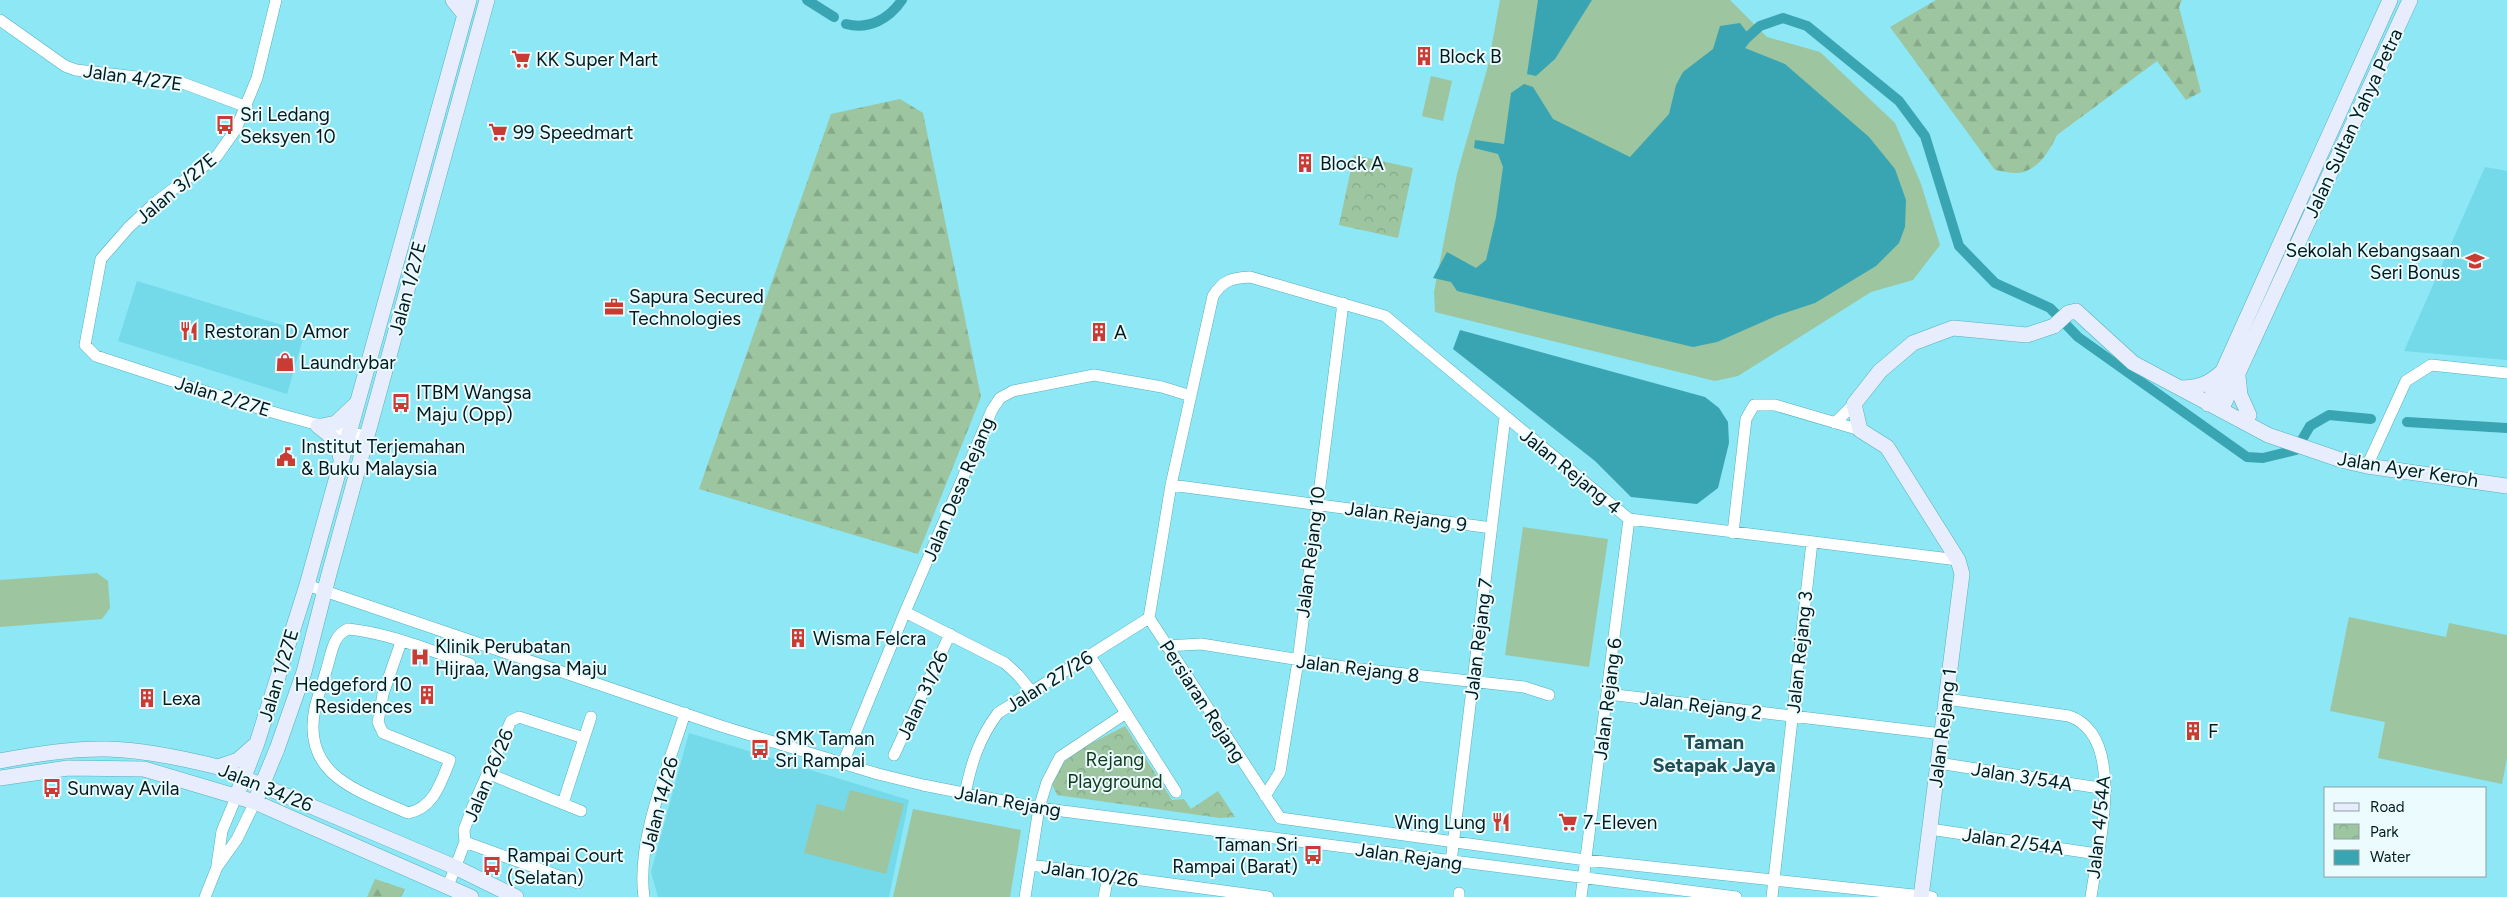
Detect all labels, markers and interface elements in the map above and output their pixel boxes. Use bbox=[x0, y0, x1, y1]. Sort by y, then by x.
street label: Jalan Sultan Yahya Petra bbox=[2299, 25, 2407, 222]
building icon: Block B bbox=[1413, 45, 1435, 67]
place label: Block B bbox=[1439, 45, 1502, 68]
supermarket icon: KK Super Mart bbox=[510, 48, 532, 70]
place label: KK Super Mart bbox=[536, 48, 658, 71]
street label: Jalan 4/27E bbox=[82, 59, 184, 96]
place label: Sri Ledang Seksyen 10 bbox=[240, 103, 336, 148]
bus stop icon: Sri Ledang Seksyen 10 bbox=[214, 114, 236, 136]
supermarket icon: 99 Speedmart bbox=[487, 121, 509, 143]
place label: 99 Speedmart bbox=[513, 121, 633, 144]
street label: Jalan 3/27E bbox=[131, 148, 221, 229]
building icon: Block A bbox=[1294, 152, 1316, 174]
place label: Block A bbox=[1320, 152, 1384, 175]
street label: Jalan 1/27E bbox=[384, 239, 431, 337]
place label: Sekolah Kebangsaan Seri Bonus bbox=[2286, 239, 2460, 284]
school or university icon: Sekolah Kebangsaan Seri Bonus bbox=[2464, 250, 2486, 272]
place label: Sapura Secured Technologies bbox=[629, 285, 764, 330]
office icon: Sapura Secured Technologies bbox=[603, 296, 625, 318]
restaurant icon: Restoran D Amor bbox=[178, 320, 200, 342]
place label: Restoran D Amor bbox=[204, 320, 350, 343]
building icon: A bbox=[1088, 321, 1110, 343]
place label: A bbox=[1114, 321, 1127, 344]
shop icon: Laundrybar bbox=[274, 351, 296, 373]
place label: Laundrybar bbox=[300, 351, 396, 374]
street label: Jalan 2/27E bbox=[172, 371, 273, 422]
place label: ITBM Wangsa Maju (Opp) bbox=[416, 381, 531, 426]
bus stop icon: ITBM Wangsa Maju (Opp) bbox=[390, 392, 412, 414]
street label: Jalan Desa Rejang bbox=[918, 414, 999, 565]
street label: Jalan Rejang 4 bbox=[1515, 423, 1626, 519]
place label: Institut Terjemahan & Buku Malaysia bbox=[301, 435, 465, 480]
public building icon: Institut Terjemahan & Buku Malaysia bbox=[275, 446, 297, 468]
street label: Jalan Ayer Keroh bbox=[2336, 447, 2480, 492]
street label: Jalan Rejang 10 bbox=[1291, 485, 1330, 619]
street label: Jalan Rejang 9 bbox=[1343, 497, 1468, 536]
street label: Jalan Rejang 7 bbox=[1460, 577, 1497, 701]
street label: Jalan Rejang 3 bbox=[1782, 590, 1817, 714]
street label: Jalan 1/27E bbox=[253, 626, 304, 724]
building icon: Wisma Felcra bbox=[787, 627, 809, 649]
place label: Wisma Felcra bbox=[813, 627, 926, 650]
place label: Klinik Perubatan Hijraa, Wangsa Maju bbox=[435, 635, 607, 680]
street label: Persiaran Rejang bbox=[1155, 636, 1251, 767]
street label: Jalan Rejang 6 bbox=[1589, 636, 1626, 761]
hospital icon: Klinik Perubatan Hijraa, Wangsa Maju bbox=[409, 646, 431, 668]
street label: Jalan 27/26 bbox=[1002, 646, 1097, 717]
street label: Jalan 31/26 bbox=[892, 647, 953, 743]
street label: Jalan Rejang 8 bbox=[1295, 650, 1421, 687]
street label: Jalan Rejang 1 bbox=[1924, 667, 1961, 789]
place label: Hedgeford 10 Residences bbox=[294, 673, 412, 718]
building icon: Hedgeford 10 Residences bbox=[416, 684, 438, 706]
building icon: Lexa bbox=[136, 687, 158, 709]
place label: Lexa bbox=[162, 687, 201, 710]
street label: Jalan Rejang 2 bbox=[1639, 687, 1763, 724]
building icon: F bbox=[2182, 720, 2204, 742]
place label: F bbox=[2208, 720, 2218, 743]
street label: Jalan 26/26 bbox=[459, 725, 518, 825]
place label: SMK Taman Sri Rampai bbox=[775, 727, 875, 772]
district label: Taman Setapak Jaya bbox=[1652, 730, 1776, 777]
bus stop icon: SMK Taman Sri Rampai bbox=[749, 738, 771, 760]
park label: Rejang Playground bbox=[1067, 748, 1163, 793]
street label: Jalan 14/26 bbox=[636, 754, 683, 854]
street label: Jalan 3/54A bbox=[1970, 757, 2074, 796]
street label: Jalan 34/26 bbox=[215, 758, 316, 817]
street label: Jalan 4/54A bbox=[2082, 774, 2115, 880]
bus stop icon: Sunway Avila bbox=[41, 777, 63, 799]
place label: Sunway Avila bbox=[67, 777, 179, 800]
street label: Jalan Rejang bbox=[953, 781, 1063, 822]
legend bbox=[2324, 787, 2487, 877]
text: Road bbox=[2370, 798, 2405, 816]
place label: Wing Lung bbox=[1395, 811, 1486, 834]
restaurant icon: Wing Lung bbox=[1490, 811, 1512, 833]
supermarket icon: 7-Eleven bbox=[1557, 811, 1579, 833]
place label: 7-Eleven bbox=[1583, 811, 1657, 834]
street label: Jalan 2/54A bbox=[1961, 823, 2065, 860]
text: Park bbox=[2370, 823, 2399, 841]
place label: Taman Sri Rampai (Barat) bbox=[1172, 833, 1298, 878]
street label: Jalan Rejang bbox=[1354, 838, 1464, 875]
place label: Rampai Court (Selatan) bbox=[507, 844, 624, 889]
bus stop icon: Taman Sri Rampai (Barat) bbox=[1302, 844, 1324, 866]
text: Water bbox=[2370, 848, 2410, 866]
bus stop icon: Rampai Court (Selatan) bbox=[481, 855, 503, 877]
street label: Jalan 10/26 bbox=[1040, 855, 1140, 892]

